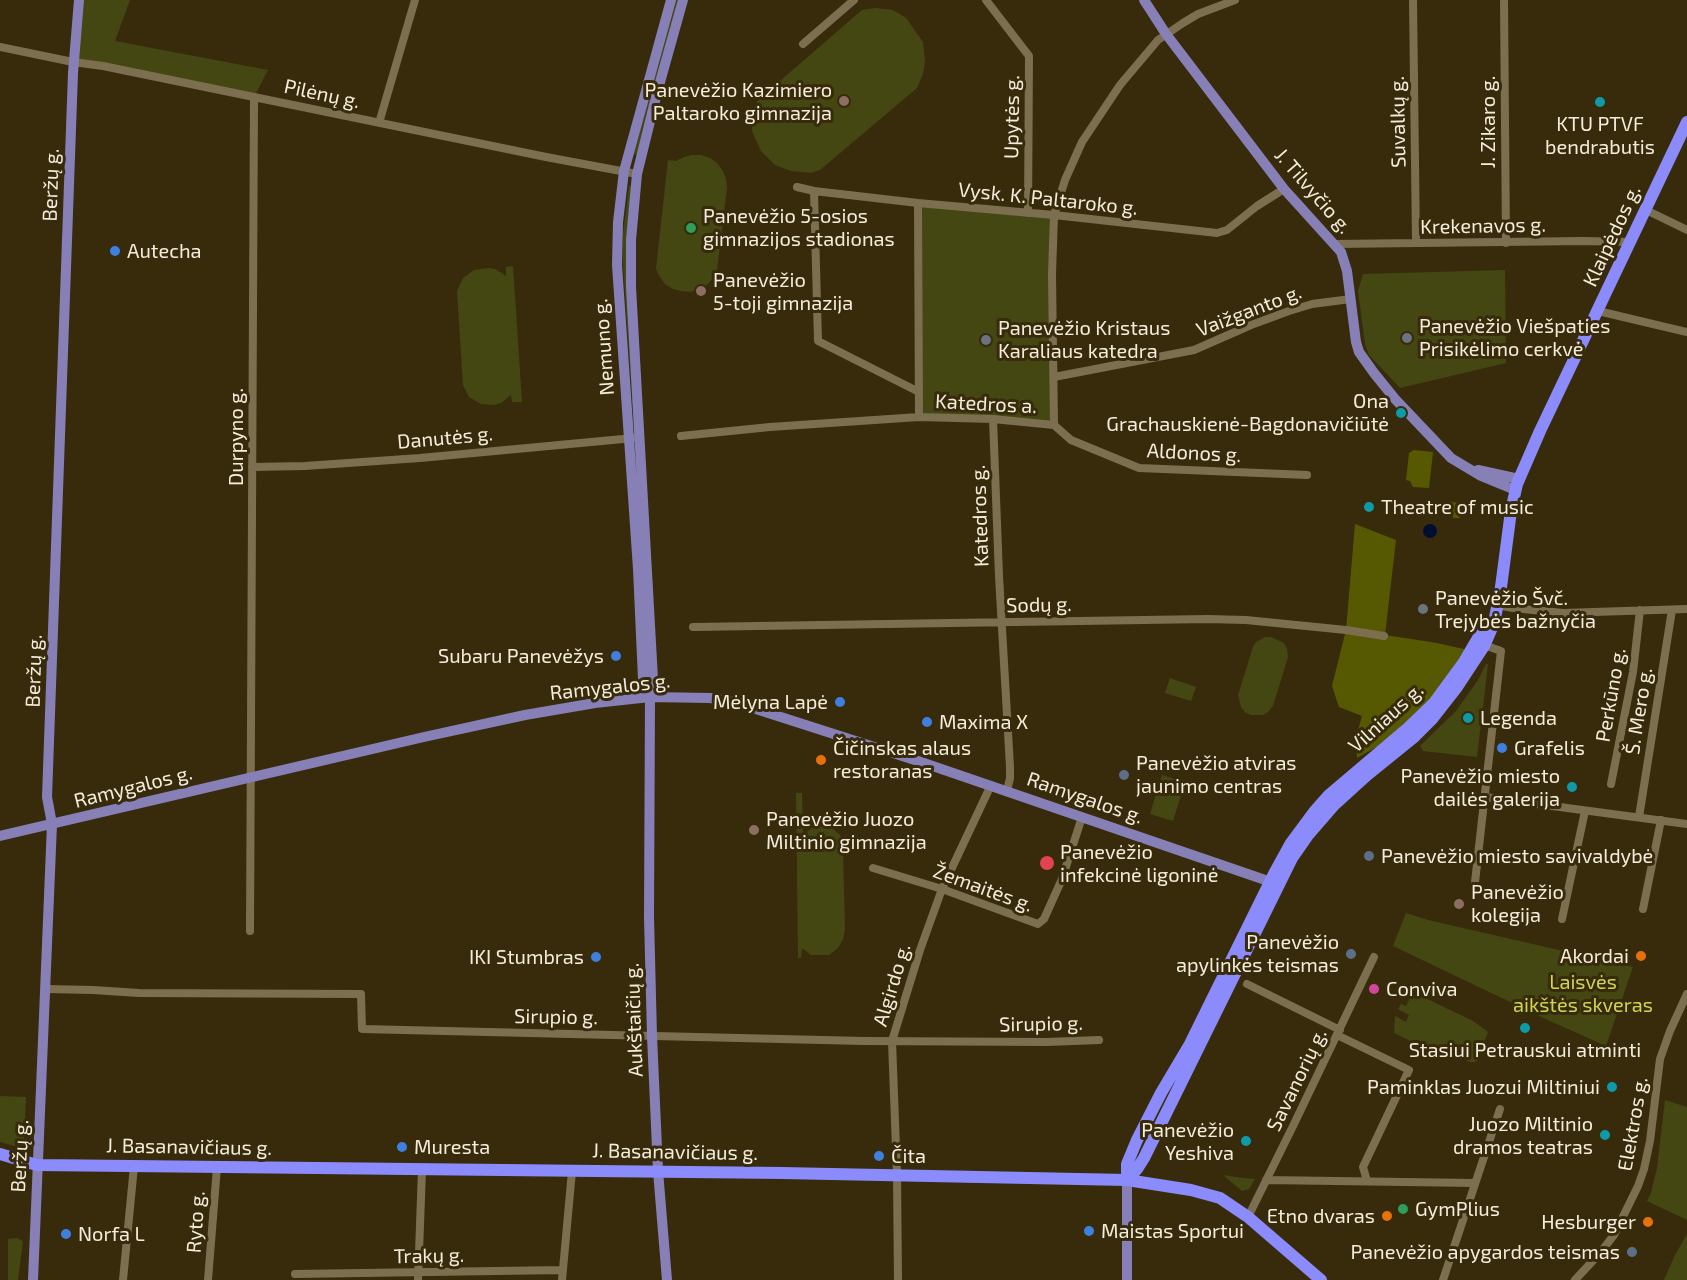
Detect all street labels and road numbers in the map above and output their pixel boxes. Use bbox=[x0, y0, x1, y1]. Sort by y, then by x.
street label: Pilėnų g. bbox=[282, 74, 362, 114]
street label: Upytės g. bbox=[999, 75, 1025, 159]
street label: Suvalkų g. bbox=[1385, 76, 1411, 168]
street label: J. Zikaro g. bbox=[1476, 76, 1500, 168]
street label: J. Tilvyčio g. bbox=[1269, 143, 1357, 239]
street label: Beržų g. bbox=[38, 148, 64, 222]
street label: Vysk. K. Paltaroko g. bbox=[957, 178, 1139, 220]
street label: Klaipėdos g. bbox=[1578, 181, 1646, 291]
street label: Krekenavos g. bbox=[1420, 213, 1546, 239]
street label: Vaižganto g. bbox=[1193, 280, 1305, 342]
street label: Nemuno g. bbox=[589, 298, 619, 396]
street label: Durpyno g. bbox=[224, 388, 248, 486]
street label: Katedros a. bbox=[934, 389, 1038, 419]
street label: Danutės g. bbox=[396, 422, 494, 454]
street label: Aldonos g. bbox=[1146, 439, 1242, 467]
street label: Katedros g. bbox=[966, 465, 994, 567]
street label: Sodų g. bbox=[1006, 592, 1072, 618]
street label: Beržų g. bbox=[21, 634, 47, 708]
street label: Perkūno g. bbox=[1591, 646, 1631, 744]
street label: Š. Mero g. bbox=[1620, 666, 1658, 756]
street label: Ramygalos g. bbox=[549, 669, 671, 705]
street label: Vilniaus g. bbox=[1344, 678, 1428, 758]
street label: Ramygalos g. bbox=[71, 761, 195, 813]
street label: Ramygalos g. bbox=[1024, 767, 1146, 829]
street label: Žemaitės g. bbox=[930, 859, 1036, 917]
street label: Algirdo g. bbox=[868, 941, 916, 1029]
street label: Aukštaičių g. bbox=[620, 963, 648, 1077]
street label: Sirupio g. bbox=[514, 1004, 598, 1030]
street label: Sirupio g. bbox=[999, 1011, 1083, 1037]
street label: Savanorių g. bbox=[1262, 1025, 1332, 1135]
street label: Elektros g. bbox=[1613, 1075, 1653, 1173]
street label: Beržų g. bbox=[6, 1119, 34, 1193]
street label: J. Basanavičiaus g. bbox=[106, 1134, 272, 1160]
street label: J. Basanavičiaus g. bbox=[592, 1139, 758, 1165]
street label: Ryto g. bbox=[182, 1190, 210, 1254]
street label: Trakų g. bbox=[394, 1243, 464, 1269]

